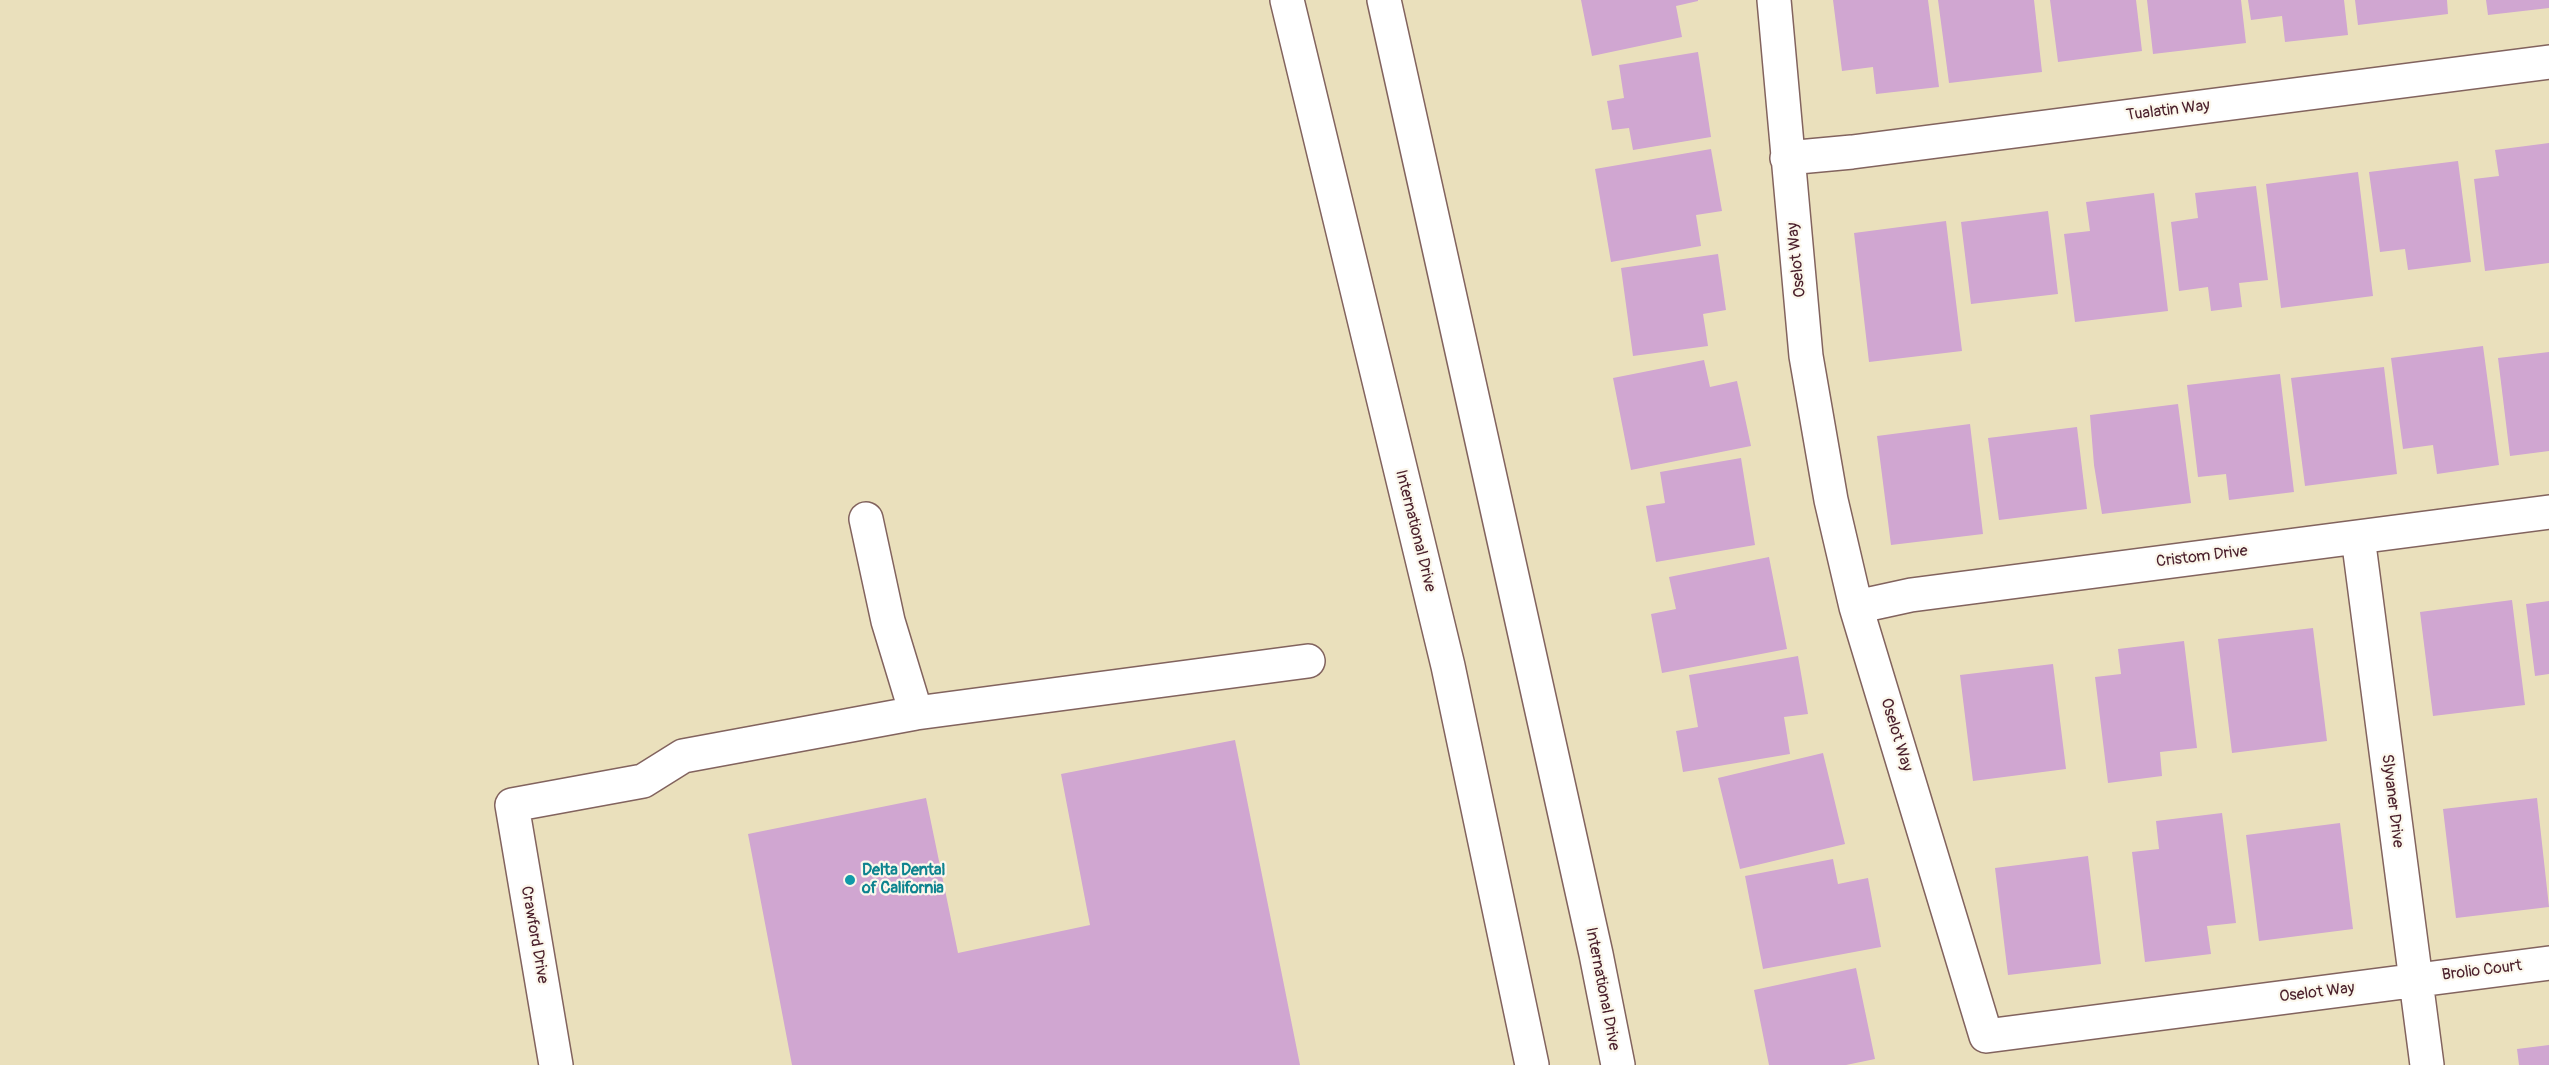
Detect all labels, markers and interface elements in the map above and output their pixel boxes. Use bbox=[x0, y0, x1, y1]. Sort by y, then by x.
street label: Tualatin Way bbox=[2125, 96, 2211, 126]
street label: Oselot Way bbox=[1784, 221, 1810, 299]
street label: International Drive bbox=[1391, 468, 1439, 594]
street label: Cristom Drive bbox=[2155, 542, 2249, 572]
street label: Oselot Way bbox=[1876, 696, 1916, 774]
street label: Slyvaner Drive bbox=[2377, 753, 2407, 849]
place label: Delta Dental of California bbox=[862, 861, 945, 899]
marker: Delta Dental of California bbox=[843, 873, 857, 887]
street label: Crawford Drive bbox=[516, 885, 552, 985]
street label: International Drive bbox=[1581, 926, 1623, 1052]
street label: Brolio Court bbox=[2441, 957, 2523, 985]
street label: Oselot Way bbox=[2278, 979, 2356, 1007]

